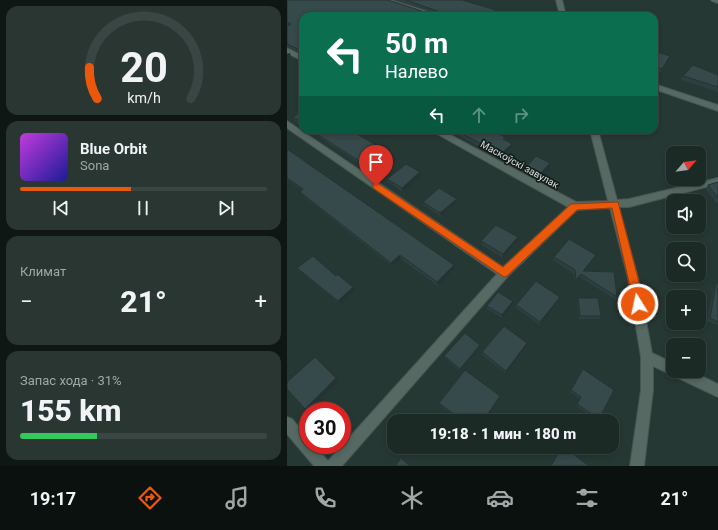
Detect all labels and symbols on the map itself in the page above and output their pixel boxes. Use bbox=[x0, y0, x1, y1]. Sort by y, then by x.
street label: Маскоўскі завулак bbox=[479, 138, 561, 191]
pin bbox=[359, 145, 393, 186]
north arrow bbox=[666, 146, 706, 186]
position arrow bbox=[617, 283, 659, 325]
speed limit sign: 30 bbox=[299, 402, 351, 454]

